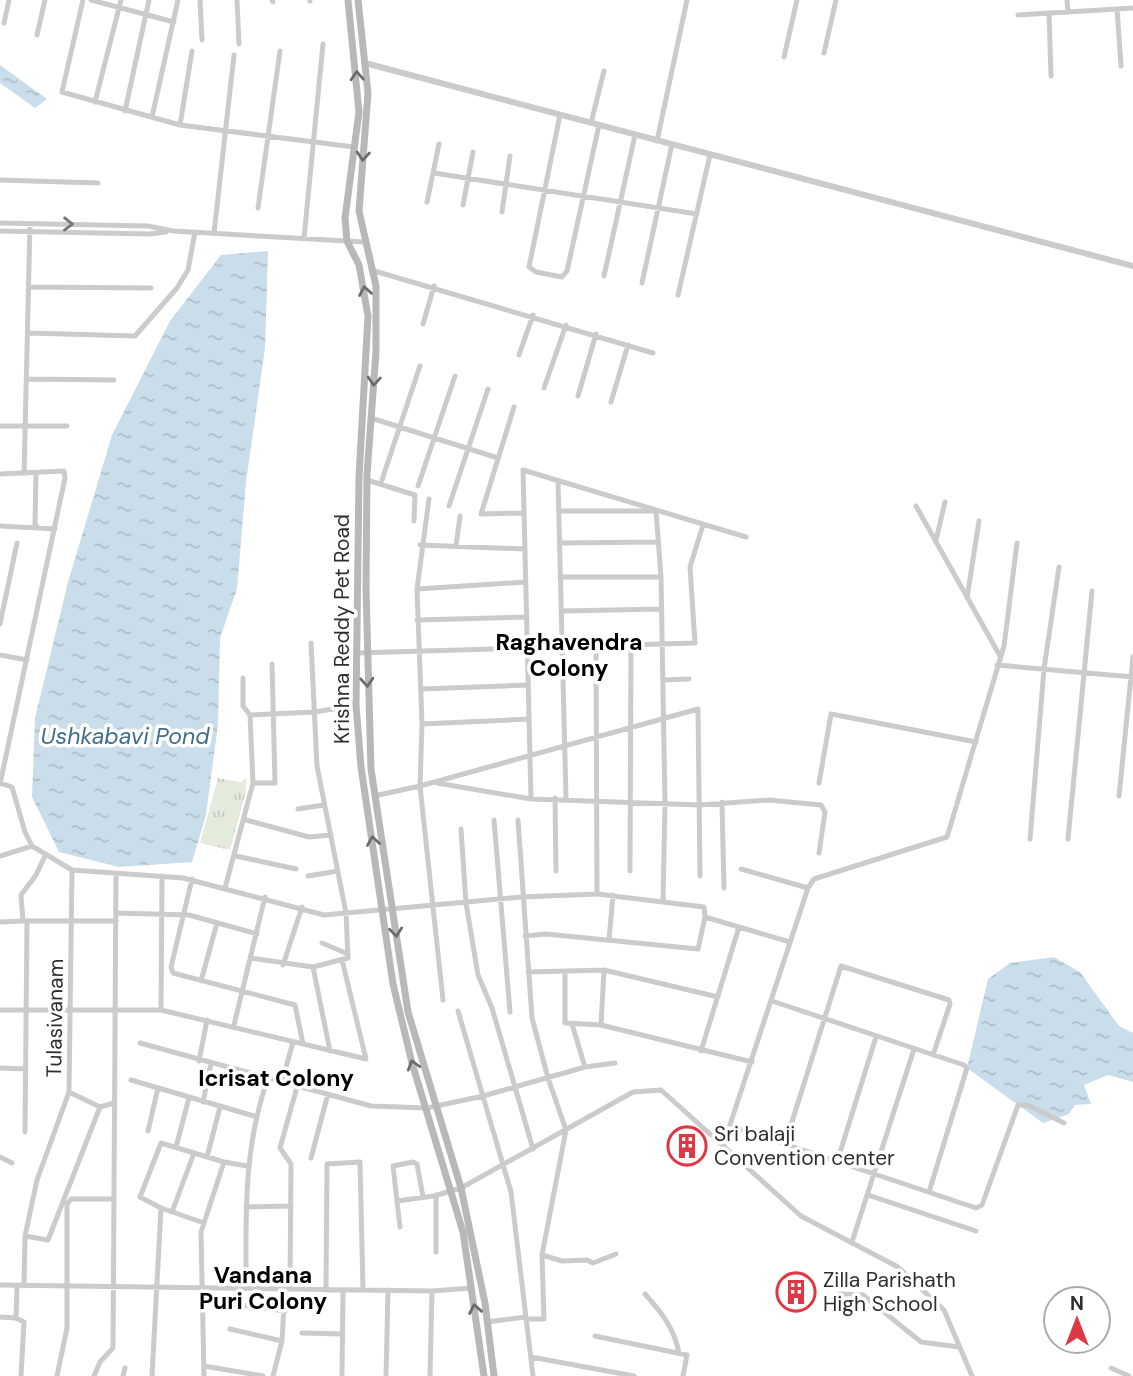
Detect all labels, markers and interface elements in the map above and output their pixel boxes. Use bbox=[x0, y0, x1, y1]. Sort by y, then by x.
one-way arrow bbox=[349, 70, 364, 81]
one-way arrow bbox=[356, 151, 371, 162]
one-way arrow bbox=[63, 217, 74, 232]
one-way arrow bbox=[358, 285, 373, 297]
one-way arrow bbox=[366, 376, 381, 387]
street label: Krishna Reddy Pet Road bbox=[328, 514, 356, 744]
district label: Raghavendra Colony bbox=[495, 627, 643, 683]
one-way arrow bbox=[359, 677, 374, 688]
water label: Ushkabavi Pond bbox=[41, 721, 210, 751]
one-way arrow bbox=[365, 835, 380, 847]
one-way arrow bbox=[389, 926, 404, 937]
street label: Tulasivanam bbox=[40, 958, 70, 1078]
one-way arrow bbox=[407, 1059, 422, 1071]
district label: Icrisat Colony bbox=[198, 1063, 354, 1093]
place label: Sri balaji Convention center bbox=[714, 1120, 895, 1172]
building icon: Sri balaji Convention center bbox=[666, 1125, 708, 1167]
district label: Vandana Puri Colony bbox=[199, 1260, 327, 1316]
place label: Zilla Parishath High School bbox=[823, 1266, 956, 1318]
building icon: Zilla Parishath High School bbox=[775, 1271, 817, 1313]
north arrow bbox=[1042, 1285, 1112, 1355]
text: N bbox=[1070, 1291, 1084, 1316]
one-way arrow bbox=[468, 1303, 483, 1314]

